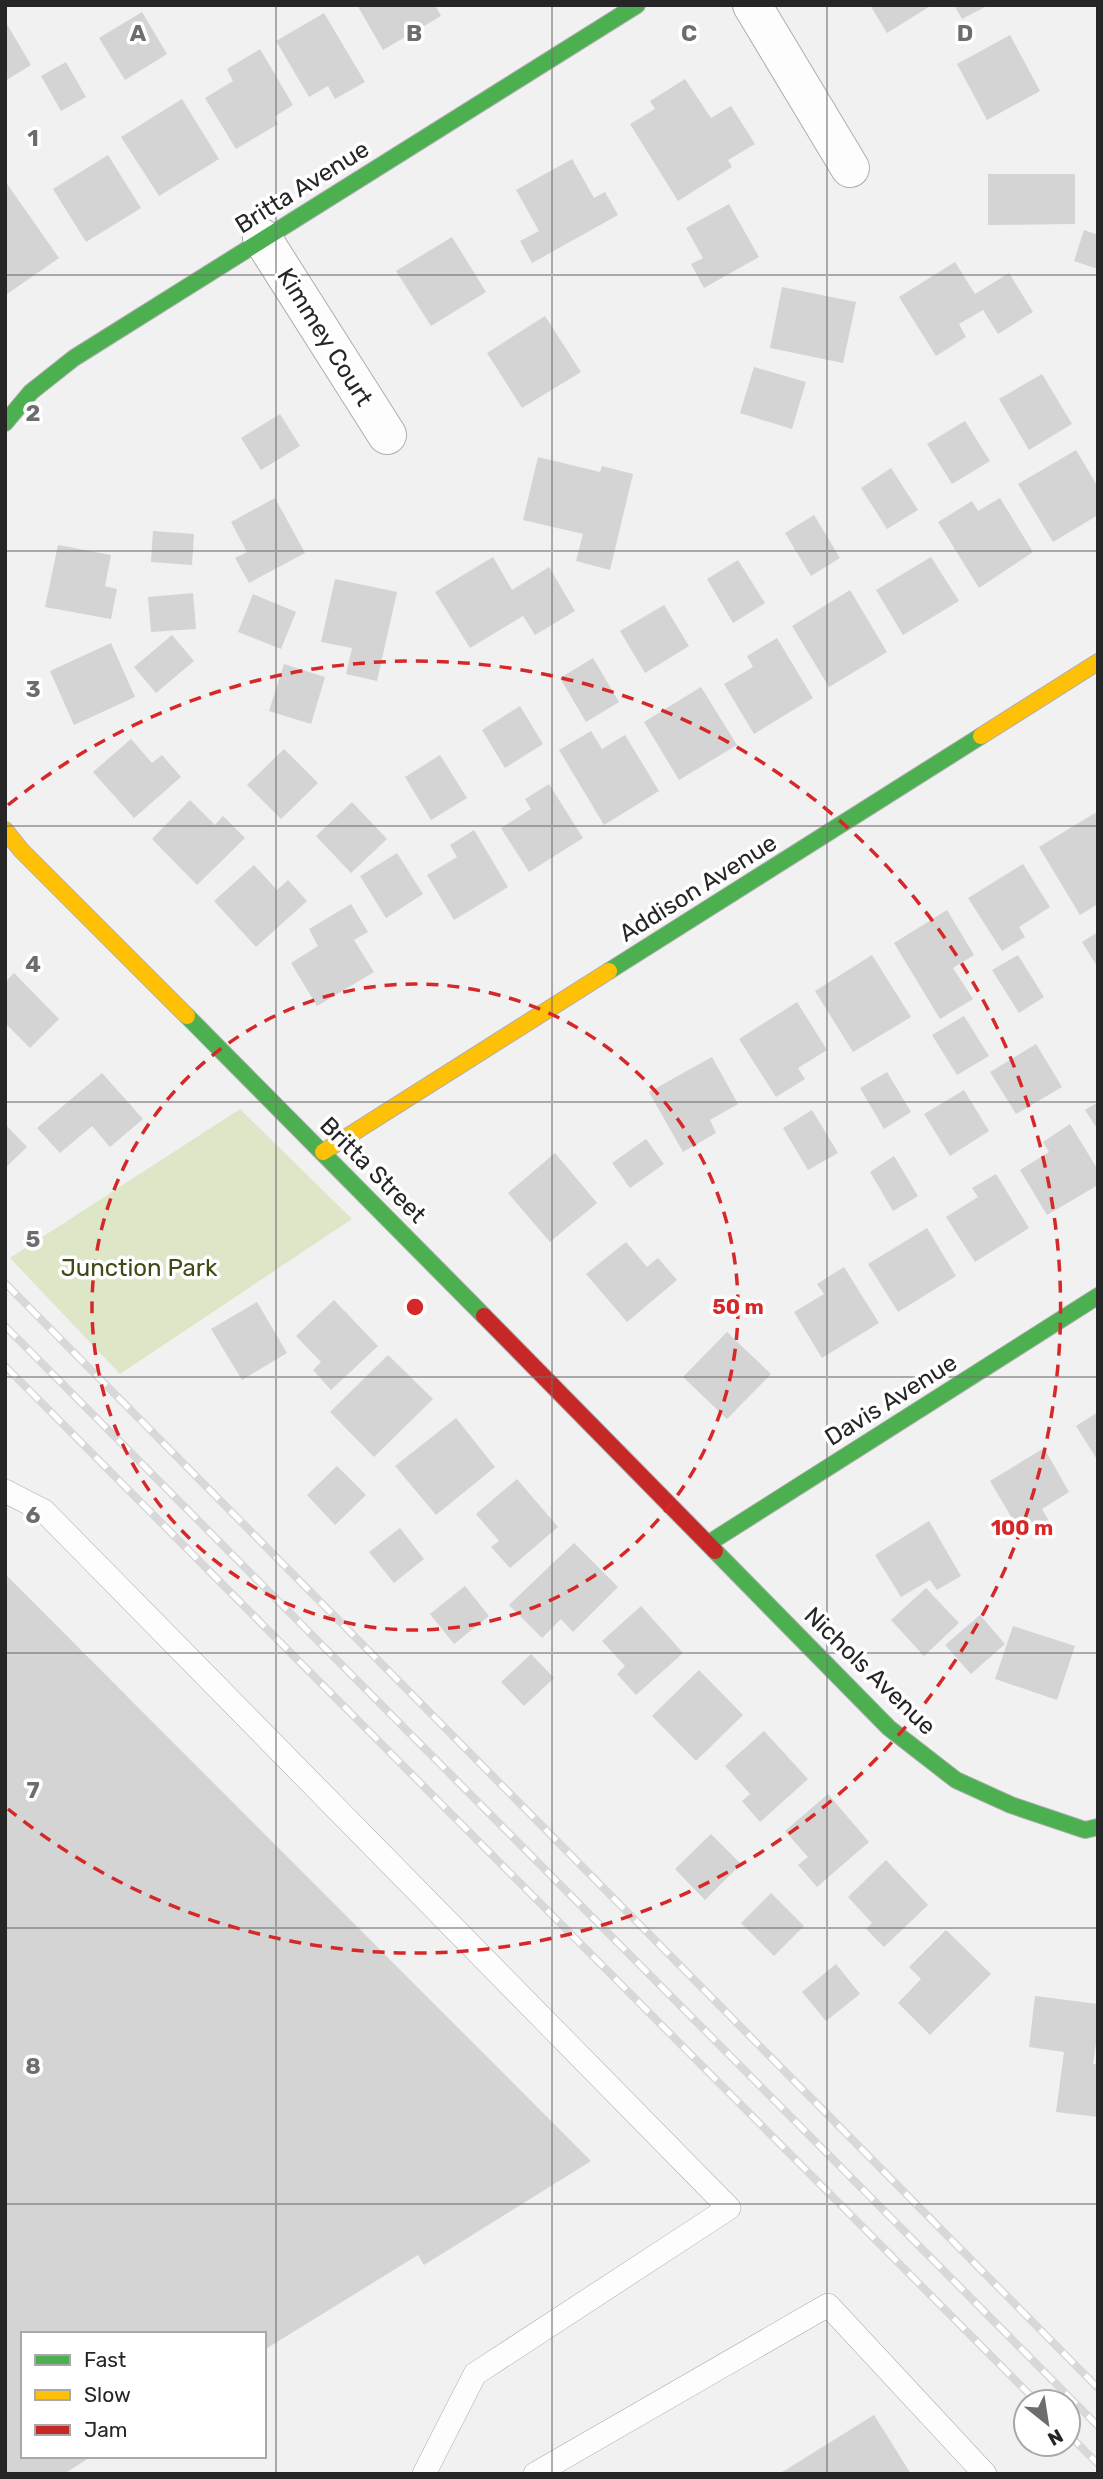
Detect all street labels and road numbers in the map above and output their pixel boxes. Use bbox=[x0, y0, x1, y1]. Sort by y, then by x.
street label: Britta Avenue bbox=[230, 135, 374, 239]
street label: Kimmey Court bbox=[272, 263, 378, 411]
street label: Addison Avenue bbox=[614, 828, 782, 948]
street label: Britta Street bbox=[314, 1111, 432, 1229]
street label: Davis Avenue bbox=[820, 1348, 962, 1452]
street label: Nichols Avenue bbox=[799, 1601, 941, 1741]

